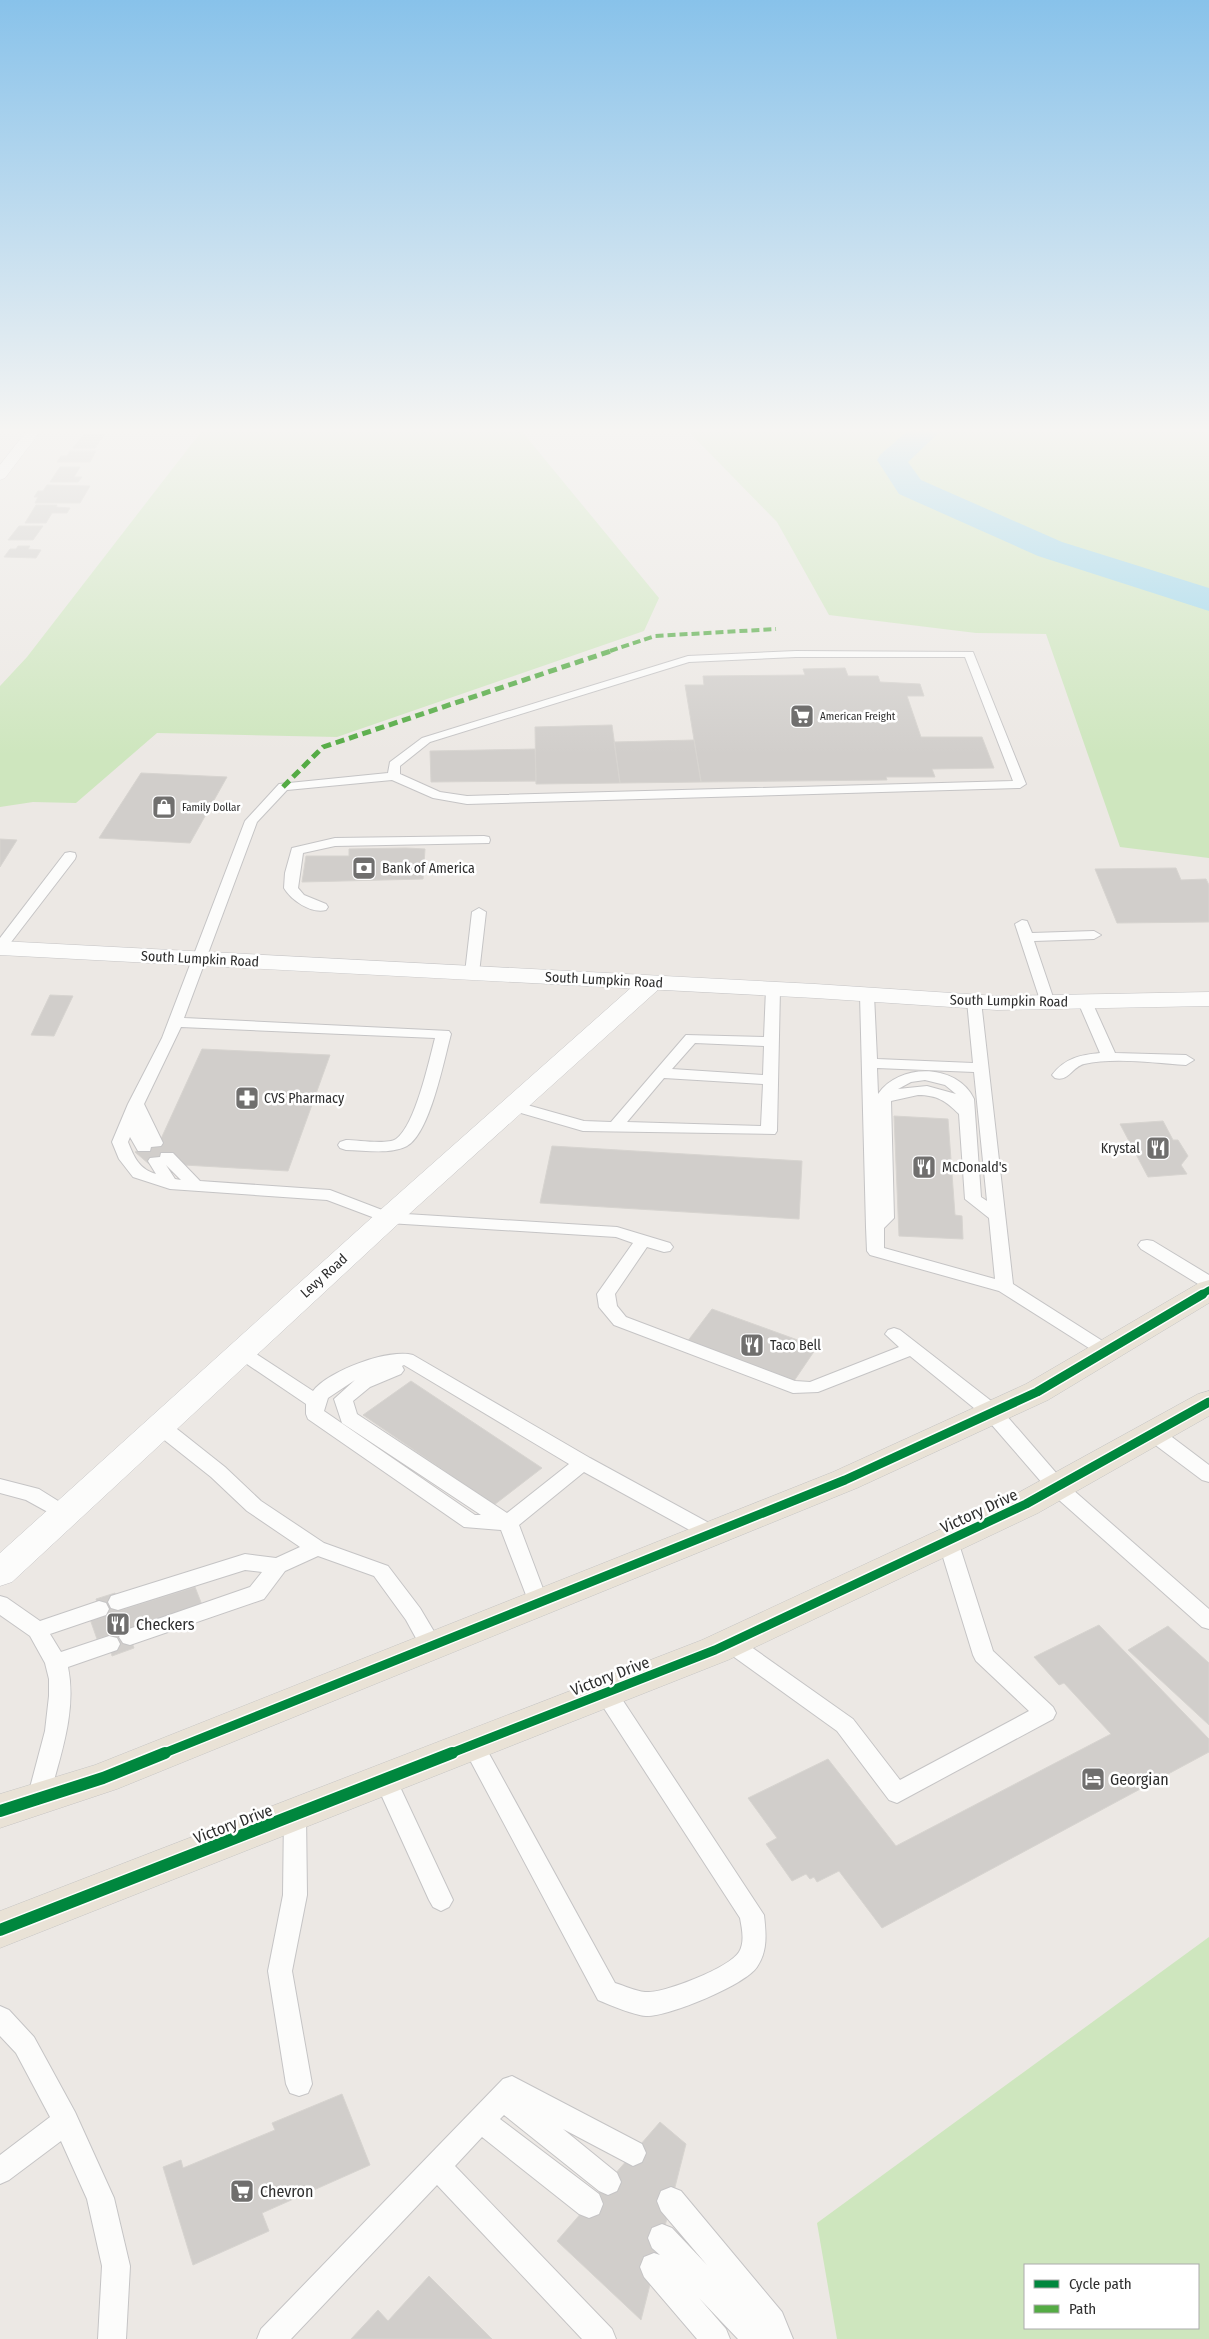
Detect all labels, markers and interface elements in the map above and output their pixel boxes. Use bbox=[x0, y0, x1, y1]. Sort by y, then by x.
supermarket icon: American Freight bbox=[789, 703, 815, 729]
place label: American Freight bbox=[820, 710, 896, 723]
shop icon: Family Dollar bbox=[151, 794, 177, 820]
place label: Family Dollar bbox=[182, 801, 240, 814]
bank icon: Bank of America bbox=[351, 855, 377, 881]
place label: Bank of America bbox=[382, 860, 475, 877]
street label: South Lumpkin Road bbox=[141, 947, 259, 971]
street label: South Lumpkin Road bbox=[545, 968, 663, 992]
street label: South Lumpkin Road bbox=[950, 991, 1068, 1011]
pharmacy icon: CVS Pharmacy bbox=[234, 1085, 260, 1111]
place label: CVS Pharmacy bbox=[264, 1090, 345, 1107]
restaurant icon: Krystal bbox=[1145, 1135, 1171, 1161]
place label: Krystal bbox=[1101, 1140, 1140, 1157]
restaurant icon: McDonald's bbox=[911, 1154, 937, 1180]
place label: McDonald's bbox=[942, 1159, 1007, 1176]
street label: Levy Road bbox=[297, 1250, 351, 1302]
restaurant icon: Taco Bell bbox=[739, 1332, 765, 1358]
place label: Taco Bell bbox=[770, 1337, 821, 1354]
street label: Victory Drive bbox=[937, 1485, 1021, 1537]
restaurant icon: Checkers bbox=[105, 1611, 131, 1637]
place label: Checkers bbox=[136, 1615, 195, 1634]
street label: Victory Drive bbox=[568, 1652, 652, 1700]
hotel icon: Georgian bbox=[1080, 1766, 1106, 1792]
place label: Georgian bbox=[1110, 1770, 1169, 1789]
street label: Victory Drive bbox=[191, 1800, 275, 1848]
supermarket icon: Chevron bbox=[229, 2178, 255, 2204]
place label: Chevron bbox=[260, 2182, 313, 2201]
legend bbox=[1024, 2264, 1199, 2329]
text: Cycle path bbox=[1069, 2275, 1132, 2293]
text: Path bbox=[1069, 2300, 1096, 2318]

